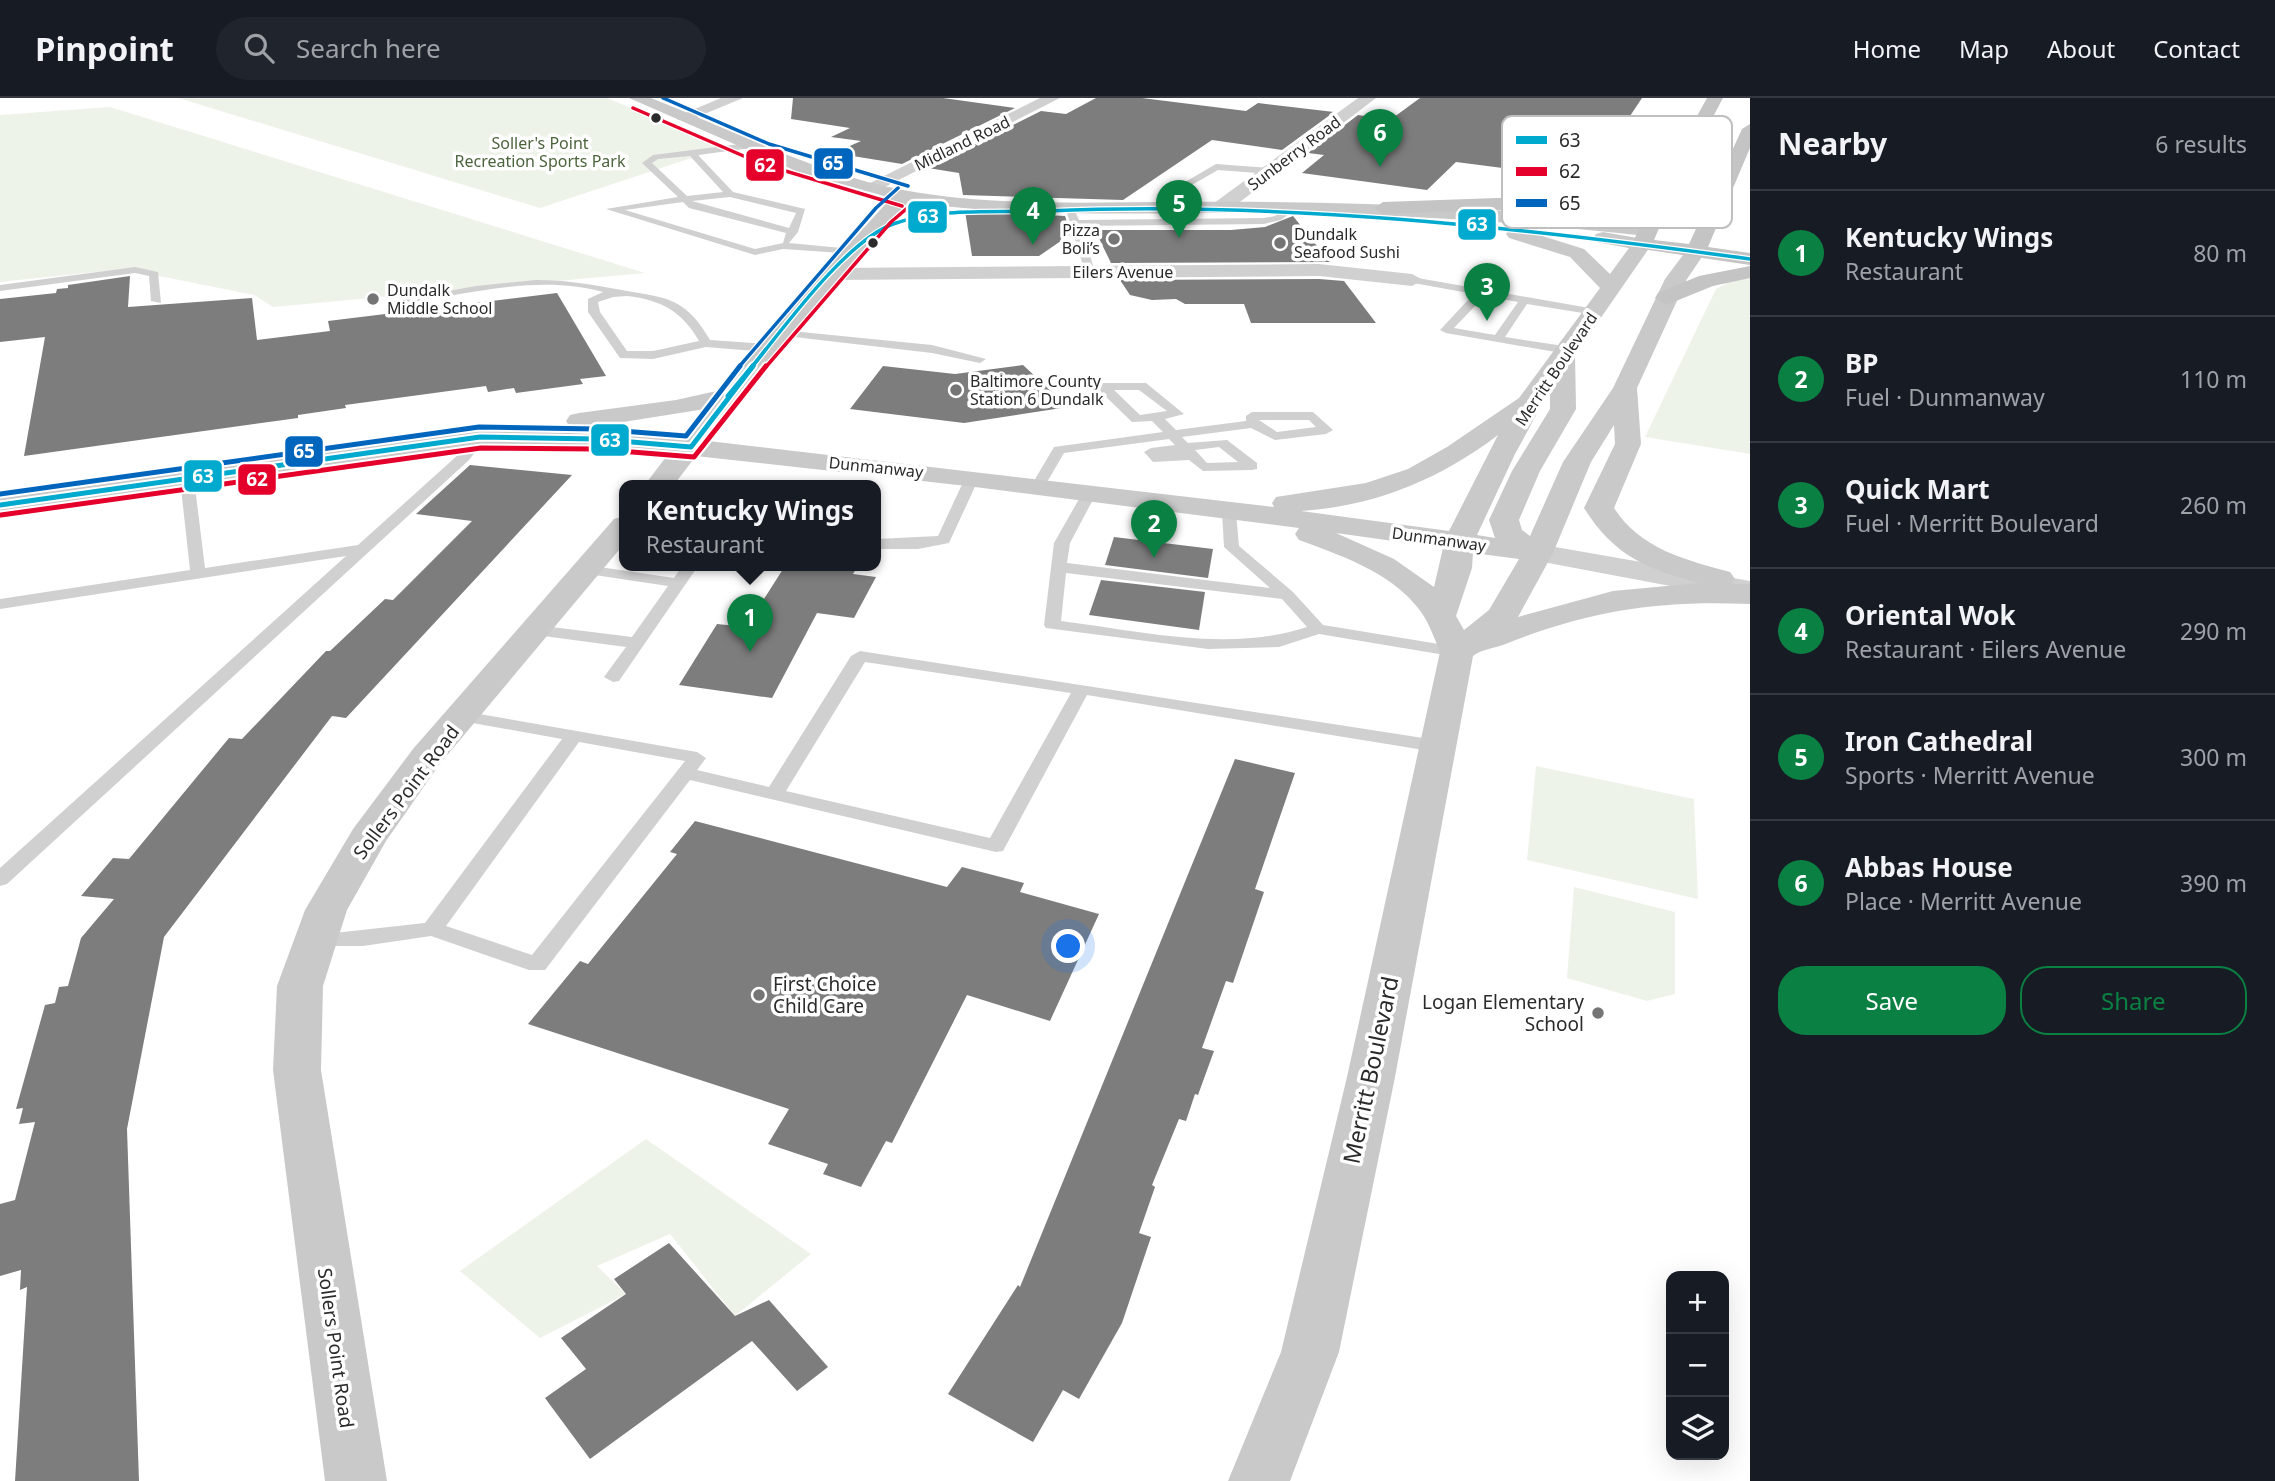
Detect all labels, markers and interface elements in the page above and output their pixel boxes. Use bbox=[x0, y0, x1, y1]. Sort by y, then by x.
search box bbox=[216, 17, 706, 80]
text: Pinpoint bbox=[35, 26, 174, 71]
icon: search bbox=[240, 29, 278, 67]
text: Search here bbox=[296, 30, 441, 66]
text: Home bbox=[1853, 32, 1921, 65]
text: Map bbox=[1959, 32, 2009, 65]
text: About bbox=[2047, 32, 2115, 65]
text: Contact bbox=[2153, 32, 2240, 65]
pin: 6 bbox=[1357, 109, 1403, 167]
street label: Midland Road bbox=[910, 110, 1014, 176]
unlabelled marker bbox=[649, 111, 663, 125]
street label: Sunberry Road bbox=[1243, 111, 1345, 195]
legend bbox=[1502, 116, 1732, 228]
text: Nearby bbox=[1778, 123, 1887, 164]
text: 63 bbox=[1559, 127, 1581, 153]
text: 6 results bbox=[2155, 128, 2247, 160]
park label: Soller's Point Recreation Sports Park bbox=[455, 132, 626, 172]
line badge: 65 bbox=[813, 147, 854, 180]
line badge: 62 bbox=[745, 148, 785, 182]
text: 65 bbox=[822, 150, 844, 176]
text: 62 bbox=[754, 152, 776, 178]
text: 62 bbox=[1559, 158, 1581, 184]
pin: 5 bbox=[1156, 180, 1202, 238]
pin: 4 bbox=[1010, 187, 1056, 245]
text: 65 bbox=[1559, 190, 1581, 216]
line badge: 63 bbox=[907, 200, 948, 234]
text: 63 bbox=[917, 203, 939, 229]
line badge: 63 bbox=[1457, 208, 1497, 241]
text: 63 bbox=[1466, 211, 1488, 237]
place label: Pizza Boli’s bbox=[1062, 219, 1100, 259]
text: Kentucky Wings bbox=[1845, 219, 2053, 255]
place label: Dundalk Seafood Sushi bbox=[1294, 223, 1400, 263]
marker: Pizza Boli’s bbox=[1106, 231, 1122, 247]
marker: Dundalk Seafood Sushi bbox=[1272, 235, 1288, 251]
unlabelled marker bbox=[866, 236, 880, 250]
text: 1 bbox=[1794, 237, 1808, 269]
text: 80 m bbox=[2193, 237, 2247, 269]
text: Restaurant bbox=[1845, 255, 1963, 287]
street label: Eilers Avenue bbox=[1073, 261, 1173, 283]
pin: 3 bbox=[1464, 263, 1510, 321]
place label: Dundalk Middle School bbox=[387, 279, 492, 319]
marker: Dundalk Middle School bbox=[365, 291, 381, 307]
street label: Merritt Boulevard bbox=[1510, 308, 1602, 430]
text: BP bbox=[1845, 345, 1878, 381]
text: 2 bbox=[1794, 363, 1808, 395]
text: 110 m bbox=[2180, 363, 2247, 395]
place label: Baltimore County Station 6 Dundalk bbox=[970, 370, 1104, 410]
text: Fuel · Dunmanway bbox=[1845, 381, 2045, 413]
marker: Baltimore County Station 6 Dundalk bbox=[948, 382, 964, 398]
line badge: 63 bbox=[590, 423, 630, 457]
text: 63 bbox=[599, 427, 621, 453]
line badge: 65 bbox=[284, 435, 324, 468]
text: 65 bbox=[293, 438, 315, 464]
street label: Dunmanway bbox=[828, 451, 925, 483]
line badge: 63 bbox=[183, 459, 223, 493]
text: 63 bbox=[192, 463, 214, 489]
line badge: 62 bbox=[237, 463, 277, 496]
text: 62 bbox=[246, 466, 268, 492]
text: Quick Mart bbox=[1845, 471, 1990, 507]
popup bbox=[619, 480, 881, 571]
text: 3 bbox=[1794, 489, 1808, 521]
text: 260 m bbox=[2180, 489, 2247, 521]
text: Kentucky Wings bbox=[646, 492, 854, 528]
pin: 2 bbox=[1131, 500, 1177, 558]
text: Fuel · Merritt Boulevard bbox=[1845, 507, 2099, 539]
street label: Dunmanway bbox=[1390, 521, 1488, 557]
text: Restaurant bbox=[646, 528, 764, 560]
pin: 1 bbox=[727, 594, 773, 652]
text: Oriental Wok bbox=[1845, 597, 2016, 633]
text: 4 bbox=[1794, 615, 1808, 647]
text: 290 m bbox=[2180, 615, 2247, 647]
text: Restaurant · Eilers Avenue bbox=[1845, 633, 2126, 665]
street label: Sollers Point Road bbox=[347, 720, 465, 864]
text: Iron Cathedral bbox=[1845, 723, 2033, 759]
text: 5 bbox=[1794, 741, 1808, 773]
text: 300 m bbox=[2180, 741, 2247, 773]
text: Sports · Merritt Avenue bbox=[1845, 759, 2095, 791]
text: Abbas House bbox=[1845, 849, 2013, 885]
text: 6 bbox=[1794, 867, 1808, 899]
text: 390 m bbox=[2180, 867, 2247, 899]
text: Place · Merritt Avenue bbox=[1845, 885, 2082, 917]
your location bbox=[1051, 929, 1085, 963]
button: Save bbox=[1778, 966, 2006, 1035]
button: Share bbox=[2020, 966, 2247, 1035]
place label: First Choice Child Care bbox=[773, 971, 877, 1019]
street label: Merritt Boulevard bbox=[1335, 973, 1405, 1166]
marker: First Choice Child Care bbox=[751, 987, 767, 1003]
place label: Logan Elementary School bbox=[1422, 989, 1584, 1037]
marker: Logan Elementary School bbox=[1590, 1005, 1606, 1021]
street label: Sollers Point Road bbox=[312, 1266, 360, 1430]
map controls bbox=[1666, 1271, 1729, 1460]
button: + bbox=[1666, 1271, 1729, 1334]
button: − bbox=[1666, 1334, 1729, 1397]
button: layers bbox=[1666, 1397, 1729, 1460]

